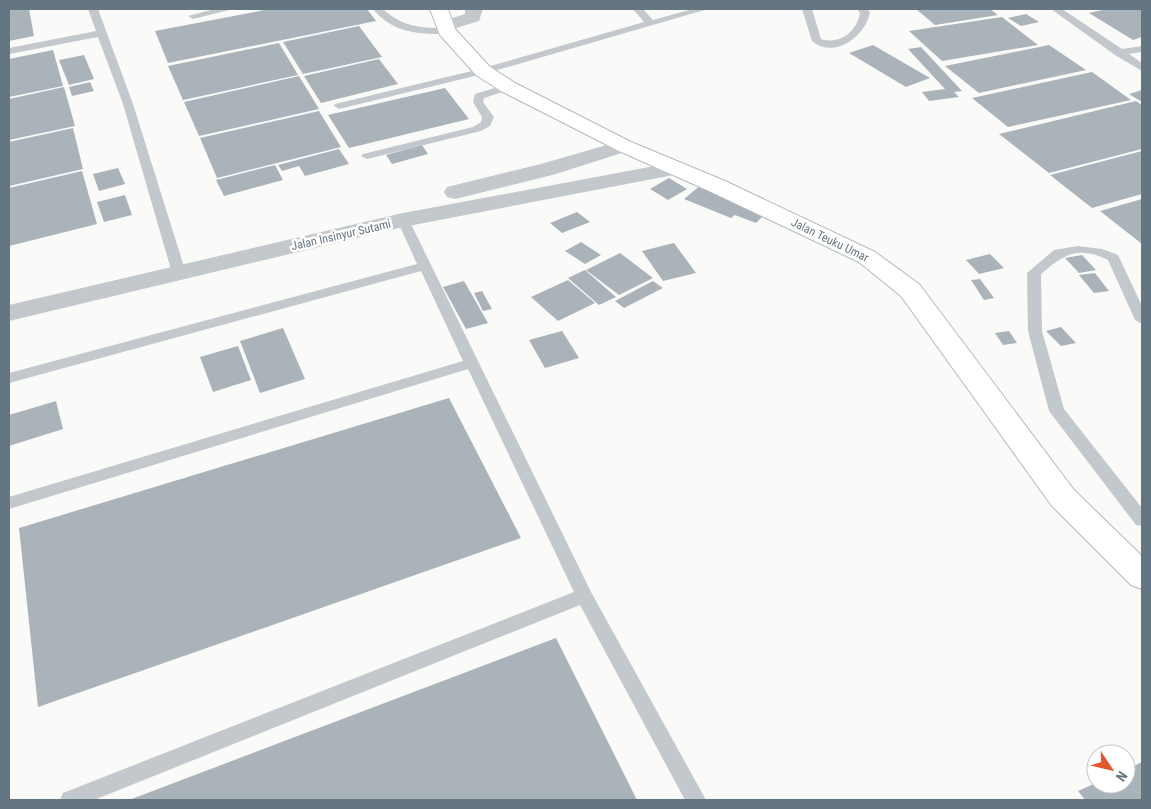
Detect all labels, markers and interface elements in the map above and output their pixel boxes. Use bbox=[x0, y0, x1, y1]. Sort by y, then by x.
street label: Jalan Teuku Umar bbox=[789, 215, 871, 265]
street label: Jalan Insinyur Sutami bbox=[290, 217, 392, 253]
north arrow bbox=[1086, 744, 1136, 794]
text: N bbox=[1113, 768, 1131, 785]

